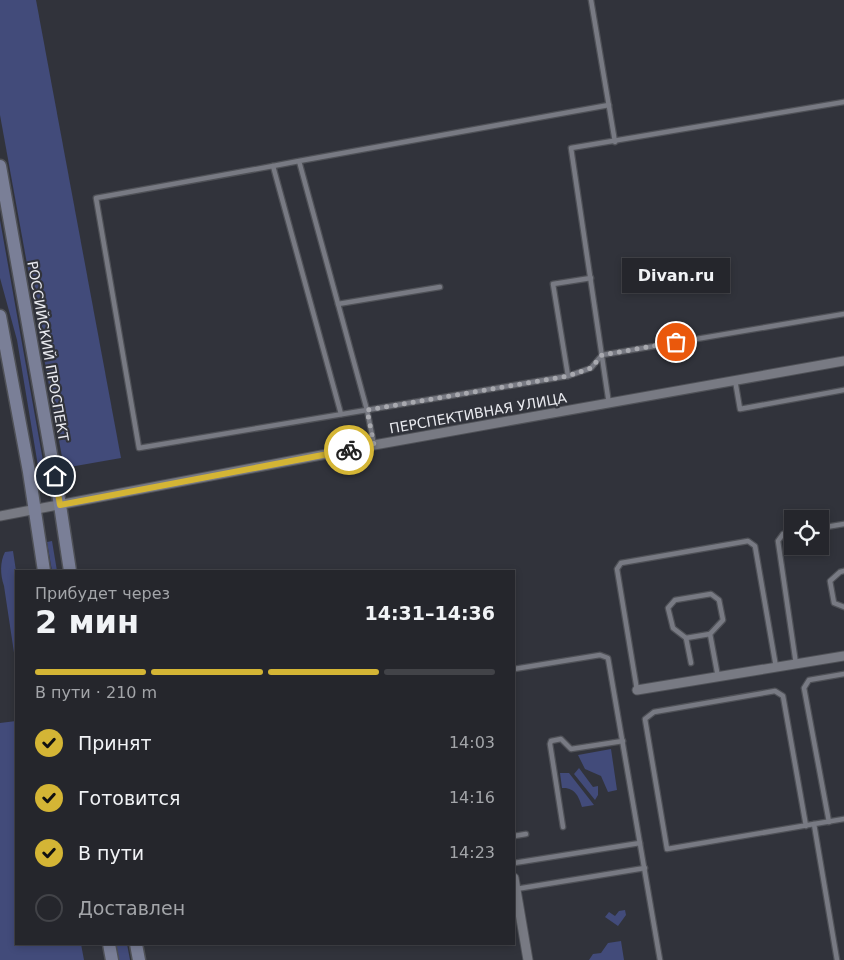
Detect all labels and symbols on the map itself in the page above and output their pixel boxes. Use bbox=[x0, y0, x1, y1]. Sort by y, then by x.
callout: Divan.ru bbox=[622, 257, 730, 292]
street label: РОССИЙСКИЙ ПРОСПЕКТ bbox=[24, 259, 73, 443]
pin bbox=[655, 321, 697, 363]
street label: ПЕРСПЕКТИВНАЯ УЛИЦА bbox=[388, 389, 568, 436]
courier bbox=[324, 425, 374, 475]
pin bbox=[34, 455, 76, 497]

